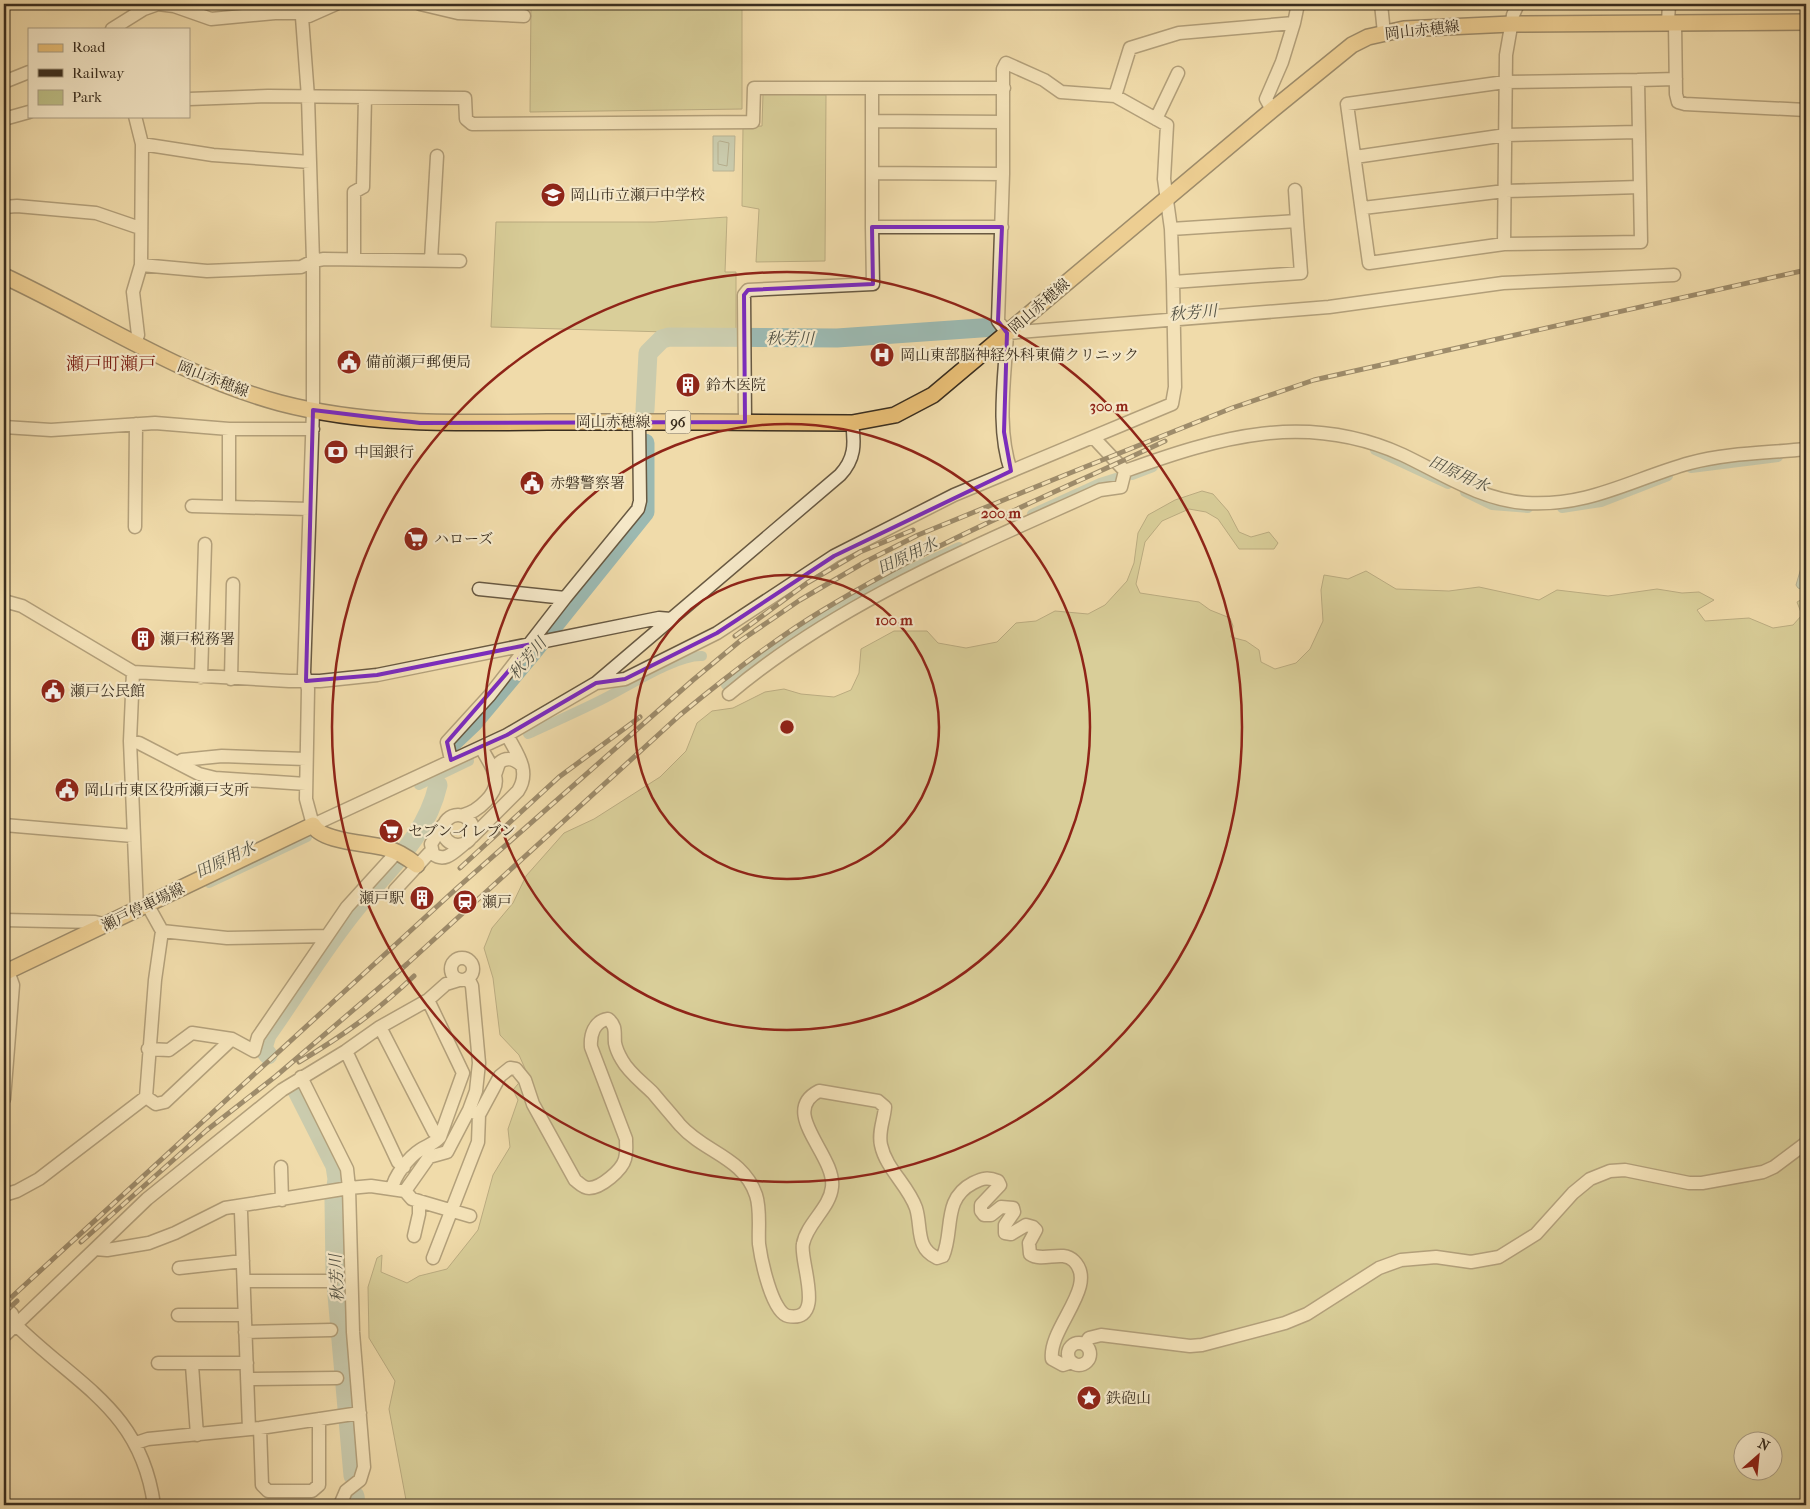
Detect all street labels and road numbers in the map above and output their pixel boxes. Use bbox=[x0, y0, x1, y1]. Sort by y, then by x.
street label: 岡山赤穂線 bbox=[1384, 17, 1460, 43]
street label: 岡山赤穂線 bbox=[1005, 275, 1073, 337]
street label: 岡山赤穂線 bbox=[175, 357, 251, 401]
road number: 96 bbox=[666, 411, 690, 434]
street label: 岡山赤穂線 bbox=[575, 413, 651, 431]
street label: 瀬戸停車場線 bbox=[99, 879, 187, 935]

